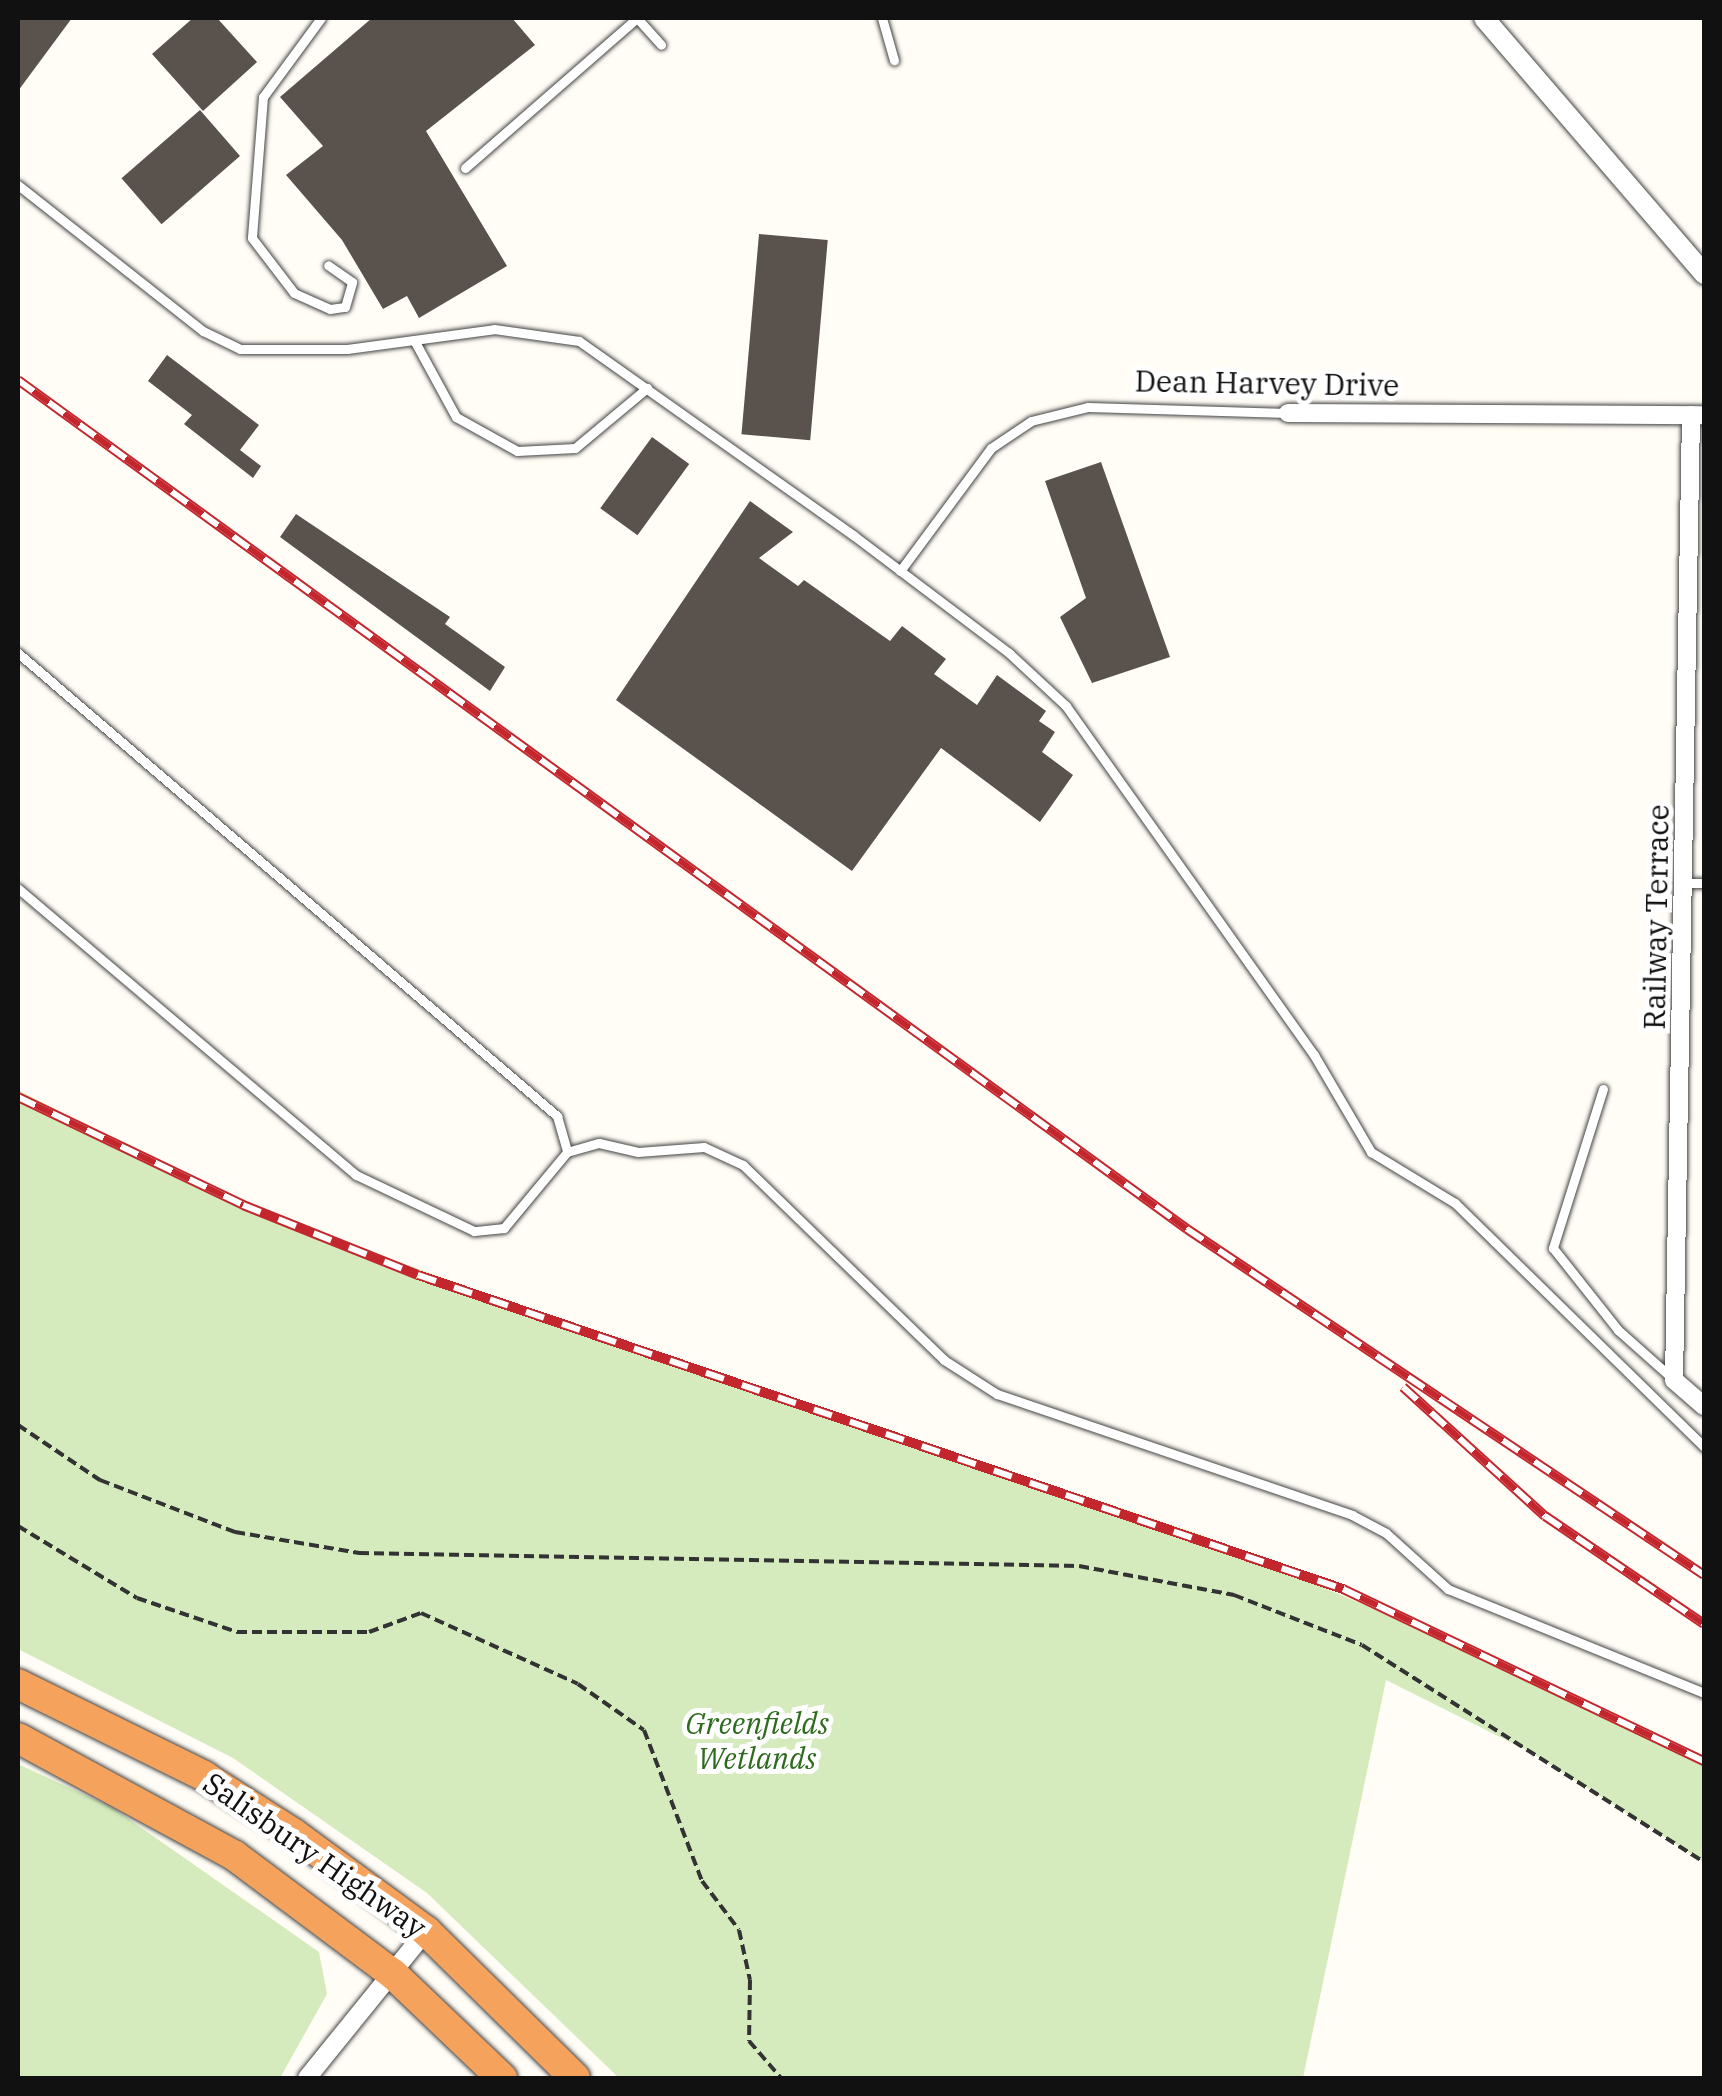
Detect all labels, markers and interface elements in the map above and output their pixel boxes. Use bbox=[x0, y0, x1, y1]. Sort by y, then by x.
street label: Dean Harvey Drive bbox=[1134, 363, 1400, 403]
street label: Railway Terrace bbox=[1636, 804, 1676, 1030]
park label: Greenfields Wetlands bbox=[685, 1705, 829, 1776]
street label: Salisbury Highway bbox=[197, 1765, 433, 1945]

